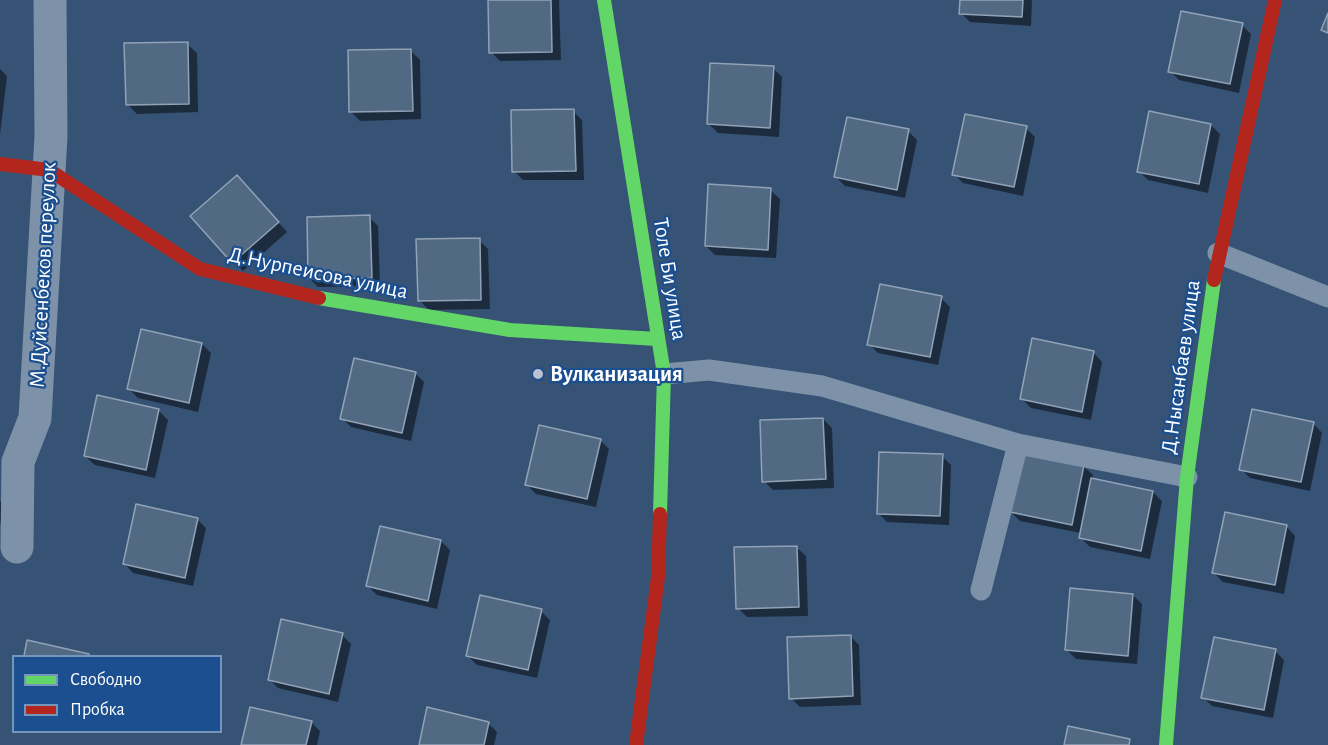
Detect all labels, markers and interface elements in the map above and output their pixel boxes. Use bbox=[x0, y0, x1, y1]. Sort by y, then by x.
street label: М.Дуйсенбеков переулок bbox=[24, 161, 62, 389]
street label: Толе Би улица bbox=[647, 216, 693, 342]
street label: Д.Нурпеисова улица bbox=[226, 241, 410, 305]
street label: Д.Нысанбаев улица bbox=[1156, 278, 1206, 456]
place label: Вулканизация bbox=[550, 361, 683, 387]
marker: Вулканизация bbox=[531, 367, 545, 381]
legend bbox=[12, 655, 222, 733]
text: Свободно bbox=[70, 671, 142, 689]
text: Пробка bbox=[70, 701, 125, 719]

